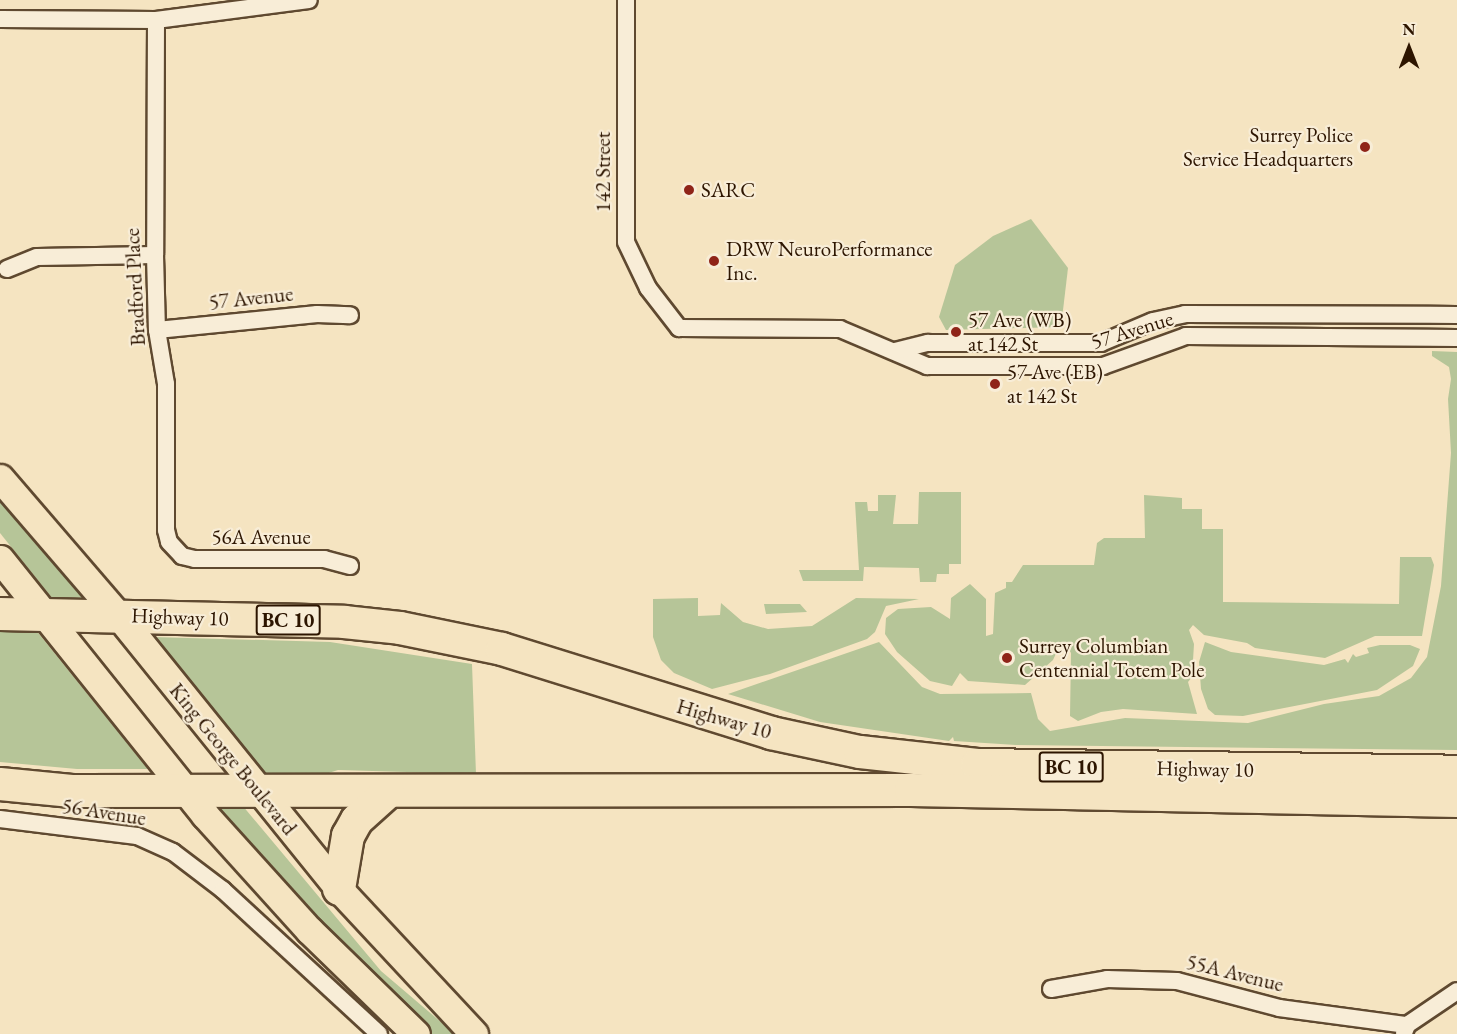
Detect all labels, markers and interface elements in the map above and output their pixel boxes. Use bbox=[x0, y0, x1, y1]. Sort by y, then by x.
north arrow bbox=[1379, 18, 1439, 78]
text: N bbox=[1403, 19, 1415, 40]
place label: Surrey Police Service Headquarters bbox=[1183, 122, 1353, 172]
street label: 142 Street bbox=[590, 132, 616, 212]
marker: Surrey Police Service Headquarters bbox=[1358, 140, 1372, 154]
place label: SARC bbox=[701, 177, 755, 203]
marker: SARC bbox=[682, 183, 696, 197]
street label: Bradford Place bbox=[119, 227, 151, 347]
place label: DRW NeuroPerformance Inc. bbox=[726, 236, 933, 286]
marker: DRW NeuroPerformance Inc. bbox=[707, 254, 721, 268]
street label: 57 Avenue bbox=[208, 281, 294, 315]
street label: 57 Avenue bbox=[1088, 306, 1176, 354]
place label: 57 Ave (WB) at 142 St bbox=[968, 307, 1071, 357]
marker: 57 Ave (WB) at 142 St bbox=[949, 325, 963, 339]
place label: 57 Ave (EB) at 142 St bbox=[1007, 359, 1103, 409]
marker: 57 Ave (EB) at 142 St bbox=[988, 377, 1002, 391]
street label: 56A Avenue bbox=[211, 524, 311, 550]
street label: Highway 10 bbox=[131, 603, 229, 631]
road number: BC 10 bbox=[255, 603, 321, 637]
place label: Surrey Columbian Centennial Totem Pole bbox=[1019, 633, 1204, 683]
marker: Surrey Columbian Centennial Totem Pole bbox=[1000, 651, 1014, 665]
street label: King George Boulevard bbox=[164, 678, 302, 840]
street label: Highway 10 bbox=[674, 693, 774, 745]
road number: BC 10 bbox=[1038, 750, 1104, 784]
street label: Highway 10 bbox=[1156, 756, 1254, 782]
street label: 56 Avenue bbox=[60, 793, 148, 831]
street label: 55A Avenue bbox=[1184, 949, 1286, 997]

